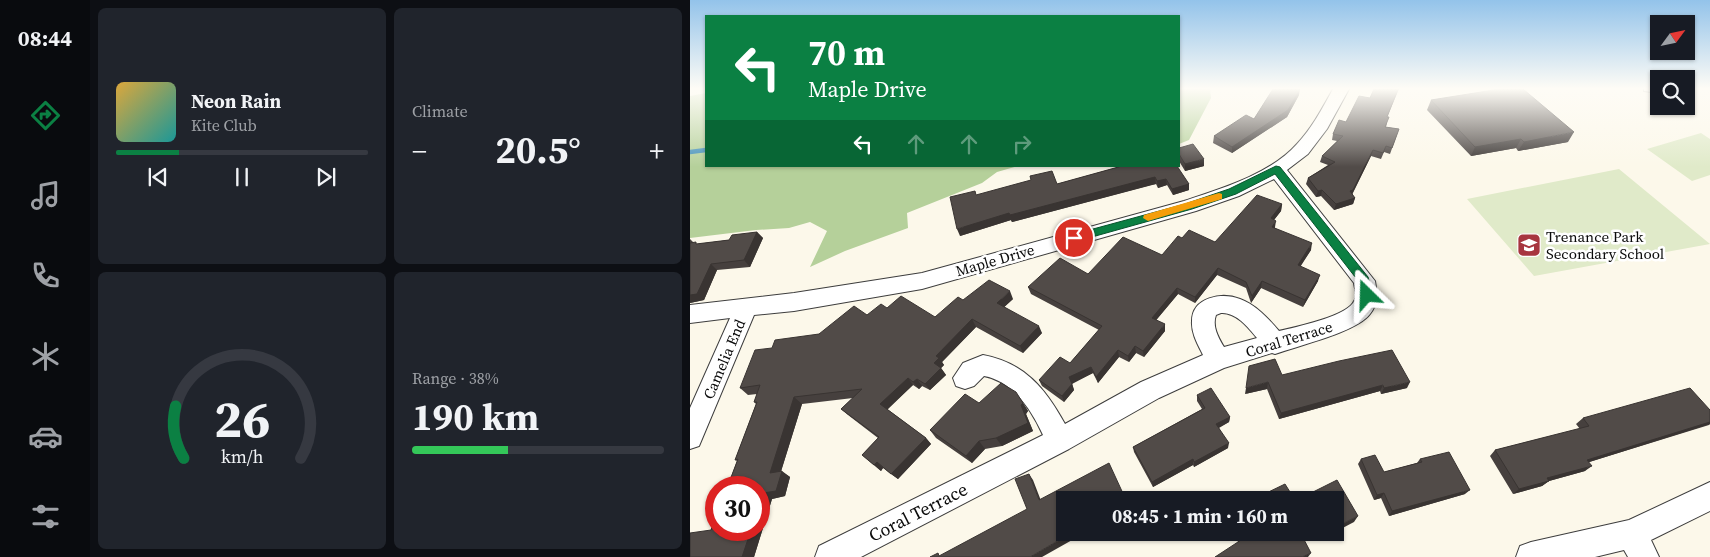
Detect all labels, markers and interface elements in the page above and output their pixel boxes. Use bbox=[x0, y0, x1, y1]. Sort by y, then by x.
north arrow bbox=[1650, 15, 1695, 60]
map controls bbox=[1650, 15, 1695, 115]
text: 08:44 bbox=[18, 23, 72, 53]
text: 70 m bbox=[808, 29, 885, 77]
icon: left bbox=[725, 35, 790, 100]
button: search bbox=[1650, 70, 1695, 115]
text: Maple Drive bbox=[808, 74, 927, 104]
text: Neon Rain bbox=[191, 88, 281, 114]
icon: directions bbox=[28, 98, 63, 133]
text: Climate bbox=[412, 100, 468, 122]
text: Kite Club bbox=[191, 114, 257, 136]
text: 20.5° bbox=[495, 124, 581, 176]
icon: left bbox=[849, 130, 877, 158]
icon: ahead bbox=[902, 130, 930, 158]
icon: ahead bbox=[955, 130, 983, 158]
icon: right bbox=[1008, 130, 1036, 158]
text: − bbox=[412, 132, 427, 170]
text: + bbox=[649, 132, 664, 170]
icon: previous bbox=[144, 163, 172, 191]
icon: pause bbox=[228, 163, 256, 191]
icon: next bbox=[312, 163, 340, 191]
icon: music bbox=[28, 178, 63, 213]
pin bbox=[1053, 217, 1095, 259]
icon: arrive bbox=[1060, 224, 1088, 252]
place label: Trenance Park Secondary School bbox=[1546, 226, 1665, 264]
school or university icon: Trenance Park Secondary School bbox=[1516, 232, 1542, 258]
street label: Maple Drive bbox=[953, 239, 1037, 281]
icon: phone bbox=[28, 258, 63, 293]
position arrow bbox=[1340, 268, 1392, 320]
street label: Camelia End bbox=[698, 315, 750, 402]
street label: Coral Terrace bbox=[1243, 316, 1335, 362]
icon: climate bbox=[28, 339, 63, 374]
text: Range · 38% bbox=[412, 367, 499, 389]
text: 26 bbox=[214, 383, 270, 454]
text: 190 km bbox=[412, 391, 539, 443]
icon: car bbox=[28, 419, 63, 454]
text: km/h bbox=[221, 444, 264, 469]
speed limit sign: 30 bbox=[705, 476, 770, 541]
street label: Coral Terrace bbox=[864, 476, 972, 548]
icon: filters bbox=[28, 499, 63, 534]
text: 08:45 · 1 min · 160 m bbox=[1112, 503, 1288, 529]

